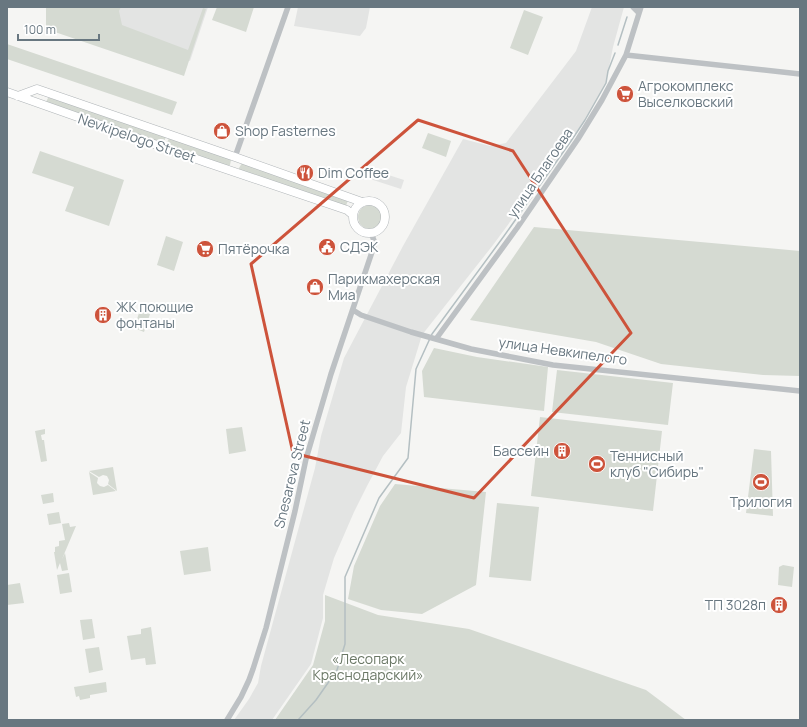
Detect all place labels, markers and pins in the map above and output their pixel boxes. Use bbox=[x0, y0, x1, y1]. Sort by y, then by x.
place label: Агрокомплекс Выселковский bbox=[638, 76, 734, 111]
supermarket icon: Агрокомплекс Выселковский bbox=[615, 84, 635, 104]
shop icon: Shop Fasternes bbox=[212, 121, 232, 141]
place label: Shop Fasternes bbox=[235, 121, 336, 140]
restaurant icon: Dim Coffee bbox=[295, 163, 315, 183]
place label: Dim Coffee bbox=[318, 163, 389, 182]
public building icon: СДЭК bbox=[317, 237, 337, 257]
place label: СДЭК bbox=[340, 237, 379, 256]
supermarket icon: Пятёрочка bbox=[195, 239, 215, 259]
place label: Пятёрочка bbox=[218, 239, 290, 258]
place label: Парикмахерская Миа bbox=[328, 269, 440, 304]
shop icon: Парикмахерская Миа bbox=[305, 277, 325, 297]
place label: ЖК поющие фонтаны bbox=[116, 297, 194, 332]
building icon: ЖК поющие фонтаны bbox=[93, 305, 113, 325]
place label: Бассейн bbox=[493, 441, 549, 460]
building icon: Бассейн bbox=[552, 441, 572, 461]
place label: Теннисный клуб "Сибирь" bbox=[610, 446, 704, 481]
sports icon: Теннисный клуб "Сибирь" bbox=[587, 454, 607, 474]
sports icon: Трилогия bbox=[751, 472, 771, 492]
place label: Трилогия bbox=[730, 492, 792, 511]
place label: ТП 3028п bbox=[705, 595, 766, 614]
building icon: ТП 3028п bbox=[769, 595, 789, 615]

